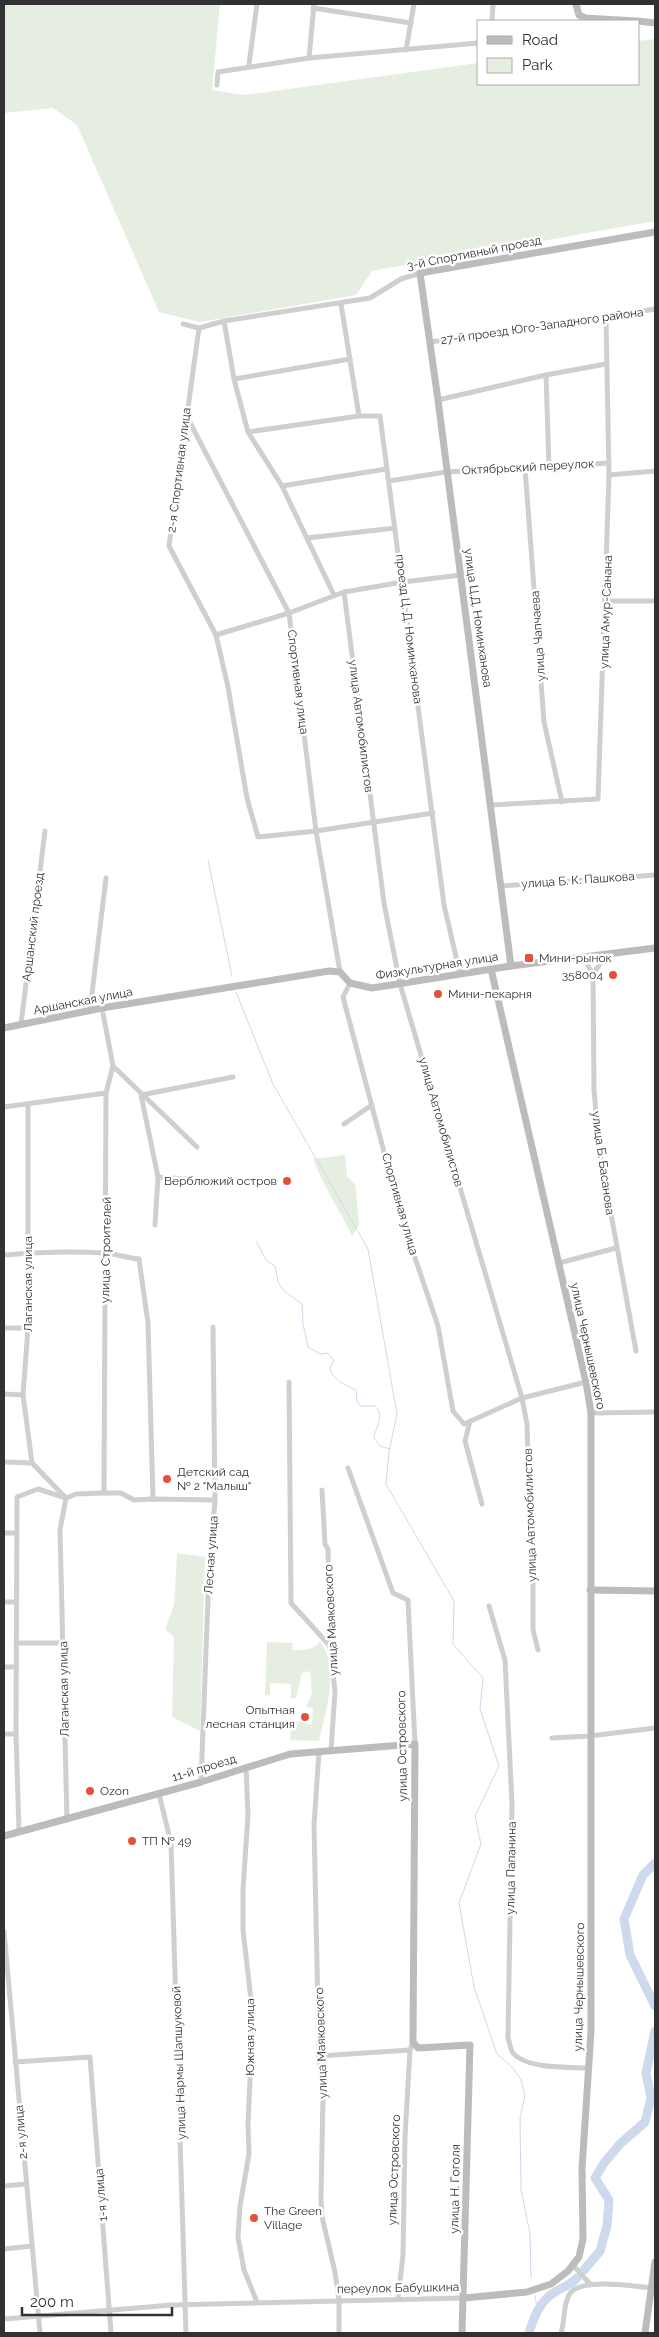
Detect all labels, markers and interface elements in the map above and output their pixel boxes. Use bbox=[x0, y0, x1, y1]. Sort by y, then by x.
legend bbox=[477, 20, 639, 85]
text: Road bbox=[522, 31, 558, 49]
text: Park bbox=[522, 56, 553, 74]
street label: 3-й Спортивный проезд bbox=[406, 233, 542, 273]
street label: 27-й проезд Юго-Западного района bbox=[440, 305, 644, 347]
street label: 2-я Спортивная улица bbox=[164, 407, 194, 533]
street label: Октябрьский переулок bbox=[461, 457, 595, 477]
street label: улица Ц.Д. Номинханова bbox=[461, 547, 495, 689]
street label: проезд Ц. Д. Номинханова bbox=[393, 553, 425, 705]
street label: улица Амур-Санана bbox=[597, 555, 615, 669]
street label: улица Чапчаева bbox=[528, 590, 548, 682]
street label: Спортивная улица bbox=[285, 629, 311, 735]
street label: улица Автомобилистов bbox=[346, 659, 376, 793]
street label: улица Б. К. Пашкова bbox=[521, 869, 635, 891]
street label: Аршанский проезд bbox=[19, 872, 47, 982]
street label: Физкультурная улица bbox=[375, 949, 499, 983]
place label: Мини-рынок bbox=[539, 951, 612, 965]
marker: Мини-рынок bbox=[523, 952, 535, 964]
place label: 358004 bbox=[562, 968, 603, 982]
marker: 358004 bbox=[607, 969, 619, 981]
street label: Аршанская улица bbox=[32, 985, 134, 1017]
place label: Мини-пекарня bbox=[448, 987, 532, 1001]
marker: Мини-пекарня bbox=[432, 988, 444, 1000]
street label: улица Автомобилистов bbox=[416, 1056, 466, 1188]
street label: улица Б. Басанова bbox=[589, 1110, 617, 1216]
street label: Спортивная улица bbox=[379, 1151, 421, 1257]
place label: Верблюжий остров bbox=[164, 1174, 277, 1188]
marker: Верблюжий остров bbox=[281, 1175, 293, 1187]
street label: улица Строителей bbox=[98, 1197, 114, 1303]
street label: Лаганская улица bbox=[21, 1236, 35, 1332]
street label: улица Чернышевского bbox=[568, 1281, 608, 1411]
street label: улица Автомобилистов bbox=[521, 1448, 539, 1582]
place label: Детский сад № 2 "Малыш" bbox=[177, 1465, 251, 1493]
marker: Детский сад № 2 "Малыш" bbox=[161, 1473, 173, 1485]
street label: Лесная улица bbox=[201, 1515, 221, 1595]
street label: улица Маяковского bbox=[321, 1564, 341, 1676]
street label: Лаганская улица bbox=[56, 1641, 72, 1737]
street label: улица Островского bbox=[394, 1690, 410, 1802]
place label: Опытная лесная станция bbox=[206, 1703, 295, 1731]
marker: Опытная лесная станция bbox=[299, 1711, 311, 1723]
street label: 11-й проезд bbox=[170, 1752, 238, 1784]
place label: Ozon bbox=[100, 1784, 129, 1798]
marker: Ozon bbox=[84, 1785, 96, 1797]
street label: улица Папанина bbox=[503, 1821, 519, 1915]
place label: ТП № 49 bbox=[142, 1834, 191, 1848]
marker: ТП № 49 bbox=[126, 1835, 138, 1847]
street label: улица Чернышевского bbox=[571, 1922, 587, 2052]
street label: улица Нармы Шапшуковой bbox=[169, 1986, 189, 2140]
street label: улица Маяковского bbox=[312, 1987, 330, 2099]
street label: Южная улица bbox=[243, 1998, 257, 2076]
street label: 2-я улица bbox=[12, 2104, 30, 2160]
street label: улица Островского bbox=[385, 2114, 403, 2226]
street label: улица Н. Гоголя bbox=[447, 2144, 463, 2234]
street label: 1-я улица bbox=[92, 2168, 110, 2222]
place label: The Green Village bbox=[264, 2204, 322, 2232]
marker: The Green Village bbox=[248, 2212, 260, 2224]
street label: переулок Бабушкина bbox=[337, 2280, 459, 2296]
scale bar bbox=[22, 2284, 172, 2316]
text: 200 m bbox=[30, 2293, 74, 2311]

